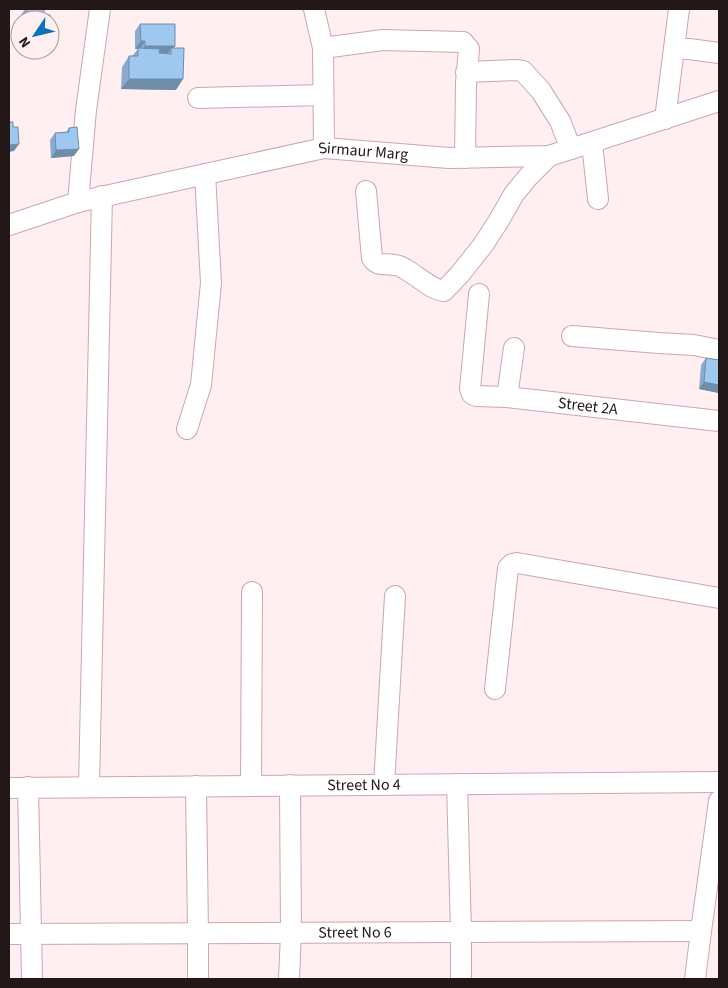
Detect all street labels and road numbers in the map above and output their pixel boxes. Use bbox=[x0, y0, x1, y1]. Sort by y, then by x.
street label: Sirmaur Marg bbox=[316, 137, 409, 166]
street label: Street 2A bbox=[557, 392, 619, 421]
street label: Street No 4 bbox=[327, 774, 401, 796]
street label: Street No 6 bbox=[318, 921, 392, 944]

